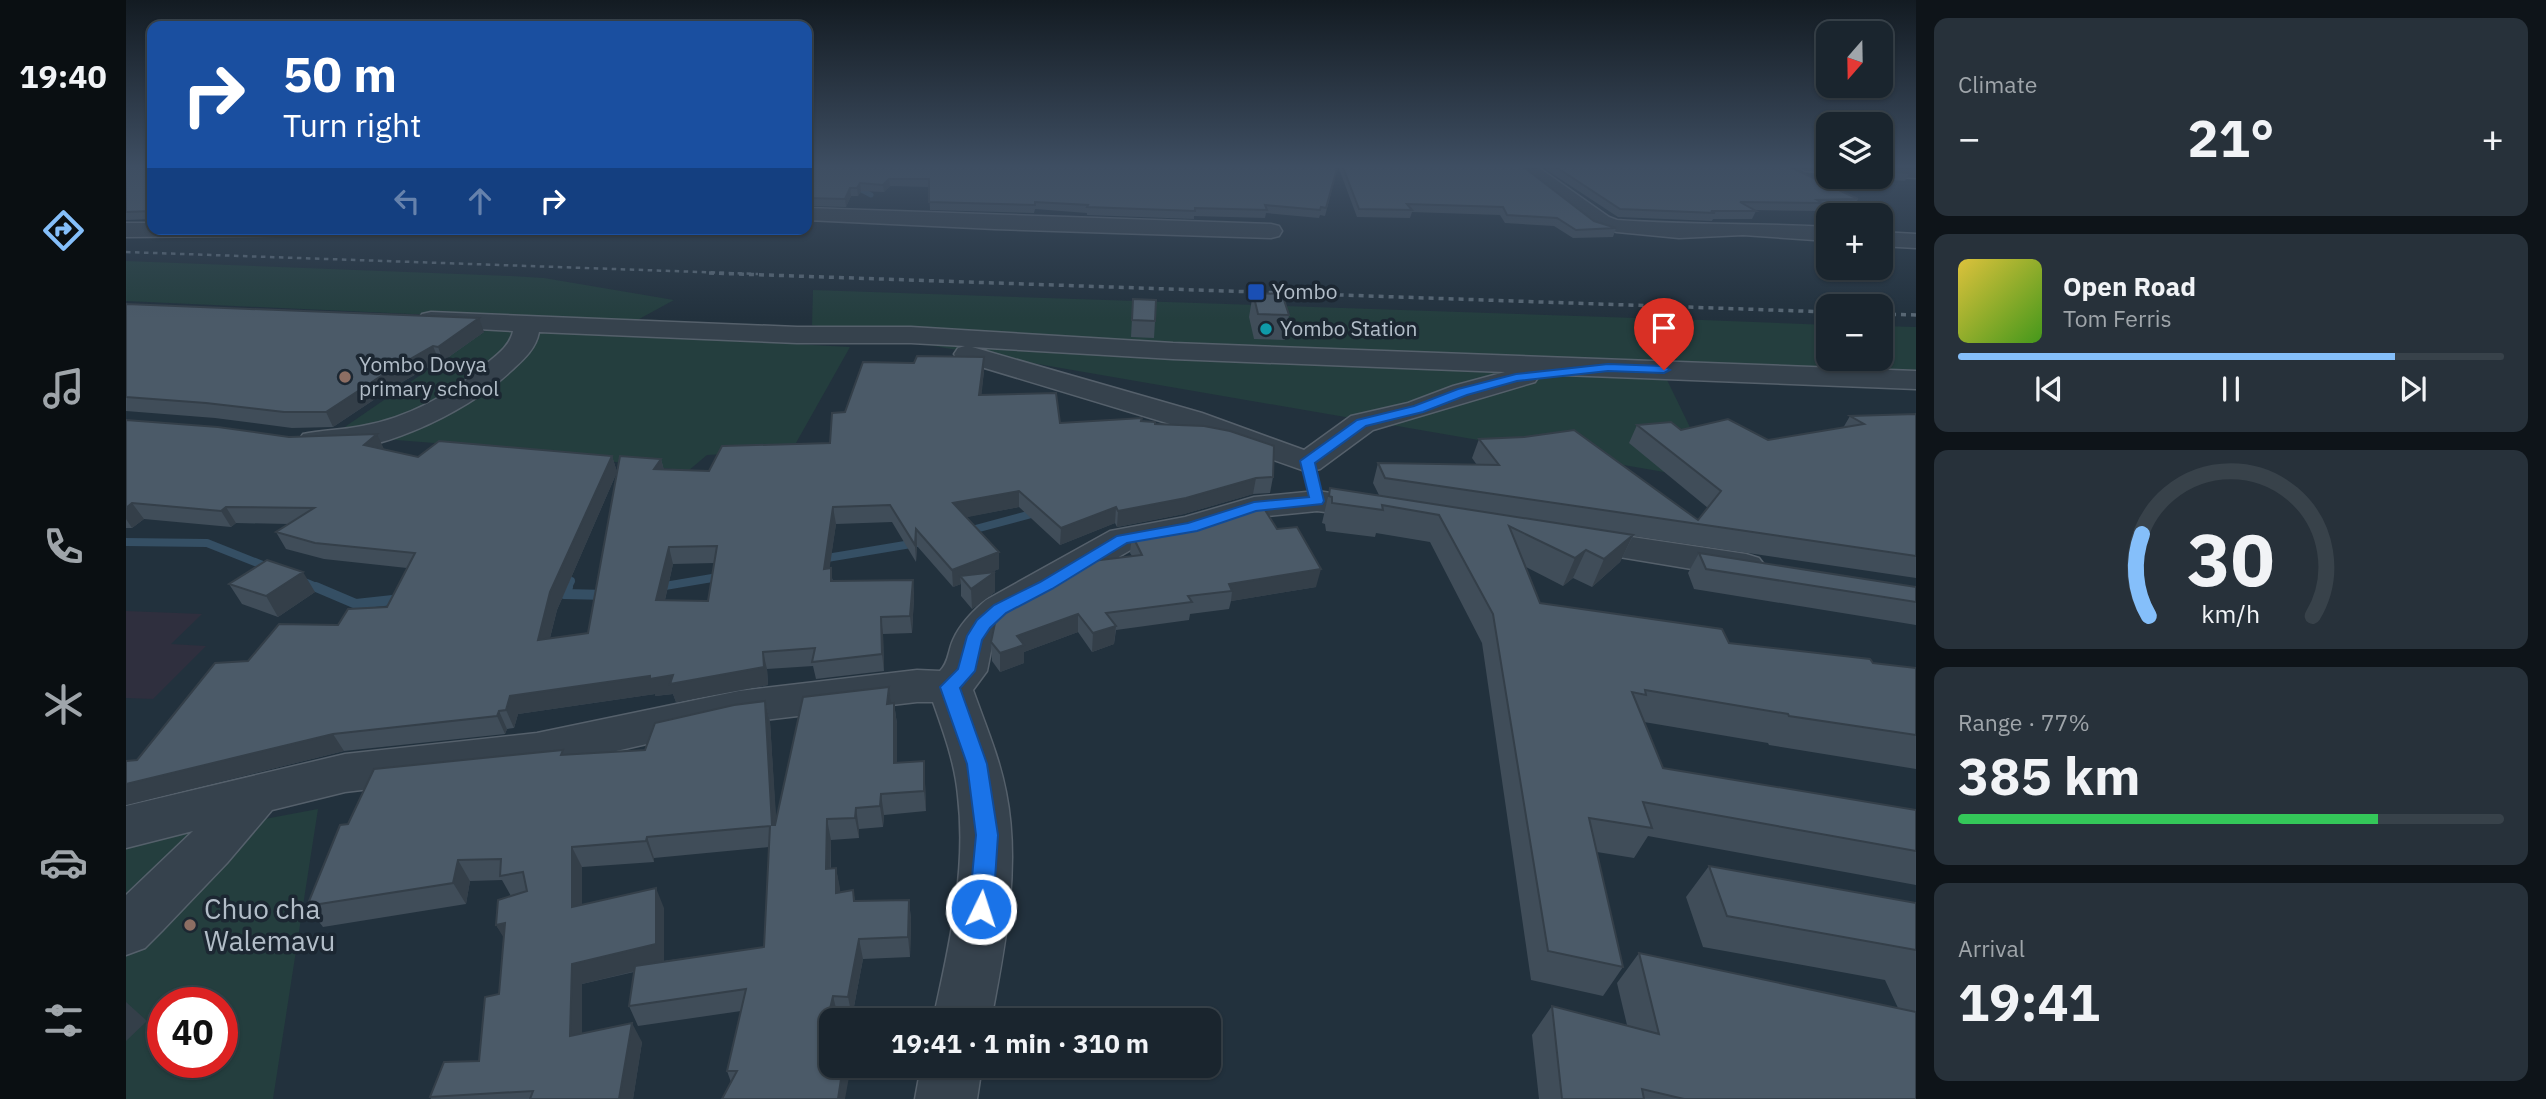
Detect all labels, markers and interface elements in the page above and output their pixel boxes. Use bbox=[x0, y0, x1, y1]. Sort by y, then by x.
north arrow bbox=[1816, 21, 1894, 98]
map controls bbox=[1816, 21, 1893, 371]
text: 50 m bbox=[283, 42, 397, 105]
icon: right bbox=[168, 49, 259, 140]
text: 19:40 bbox=[19, 55, 107, 97]
text: Climate bbox=[1958, 69, 2037, 99]
text: Turn right bbox=[283, 104, 421, 146]
text: 21° bbox=[2188, 104, 2274, 171]
button: layers bbox=[1816, 112, 1893, 189]
text: − bbox=[1958, 113, 1981, 162]
text: + bbox=[2481, 113, 2504, 162]
icon: left bbox=[388, 182, 426, 220]
icon: ahead bbox=[461, 182, 499, 220]
icon: right bbox=[534, 182, 572, 220]
button: + bbox=[1816, 203, 1893, 280]
icon: directions bbox=[39, 206, 88, 255]
text: Open Road bbox=[2063, 269, 2196, 303]
place label: Yombo bbox=[1272, 277, 1337, 305]
marker: Yombo bbox=[1246, 282, 1266, 302]
button: − bbox=[1816, 294, 1893, 371]
pin bbox=[1634, 298, 1694, 370]
text: Tom Ferris bbox=[2063, 303, 2172, 333]
icon: arrive bbox=[1645, 309, 1683, 347]
place label: Yombo Station bbox=[1280, 314, 1418, 342]
marker: Yombo Station bbox=[1258, 321, 1274, 337]
place label: Yombo Dovya primary school bbox=[359, 350, 499, 402]
icon: music bbox=[39, 364, 88, 413]
marker: Yombo Dovya primary school bbox=[337, 369, 353, 385]
icon: previous bbox=[2030, 370, 2068, 408]
icon: pause bbox=[2212, 370, 2250, 408]
icon: next bbox=[2394, 370, 2432, 408]
text: 30 bbox=[2187, 511, 2275, 606]
icon: phone bbox=[39, 522, 88, 571]
text: km/h bbox=[2202, 596, 2260, 629]
icon: climate bbox=[39, 680, 88, 729]
text: Range · 77% bbox=[1958, 707, 2090, 737]
text: 385 km bbox=[1958, 742, 2140, 809]
icon: car bbox=[39, 838, 88, 887]
position arrow bbox=[944, 872, 1018, 946]
place label: Chuo cha Walemavu bbox=[204, 890, 335, 959]
marker: Chuo cha Walemavu bbox=[182, 917, 198, 933]
text: Arrival bbox=[1958, 933, 2025, 963]
text: 19:41 bbox=[1958, 968, 2100, 1035]
speed limit sign: 40 bbox=[147, 987, 238, 1078]
icon: filters bbox=[39, 996, 88, 1045]
text: 19:41 · 1 min · 310 m bbox=[891, 1026, 1149, 1060]

